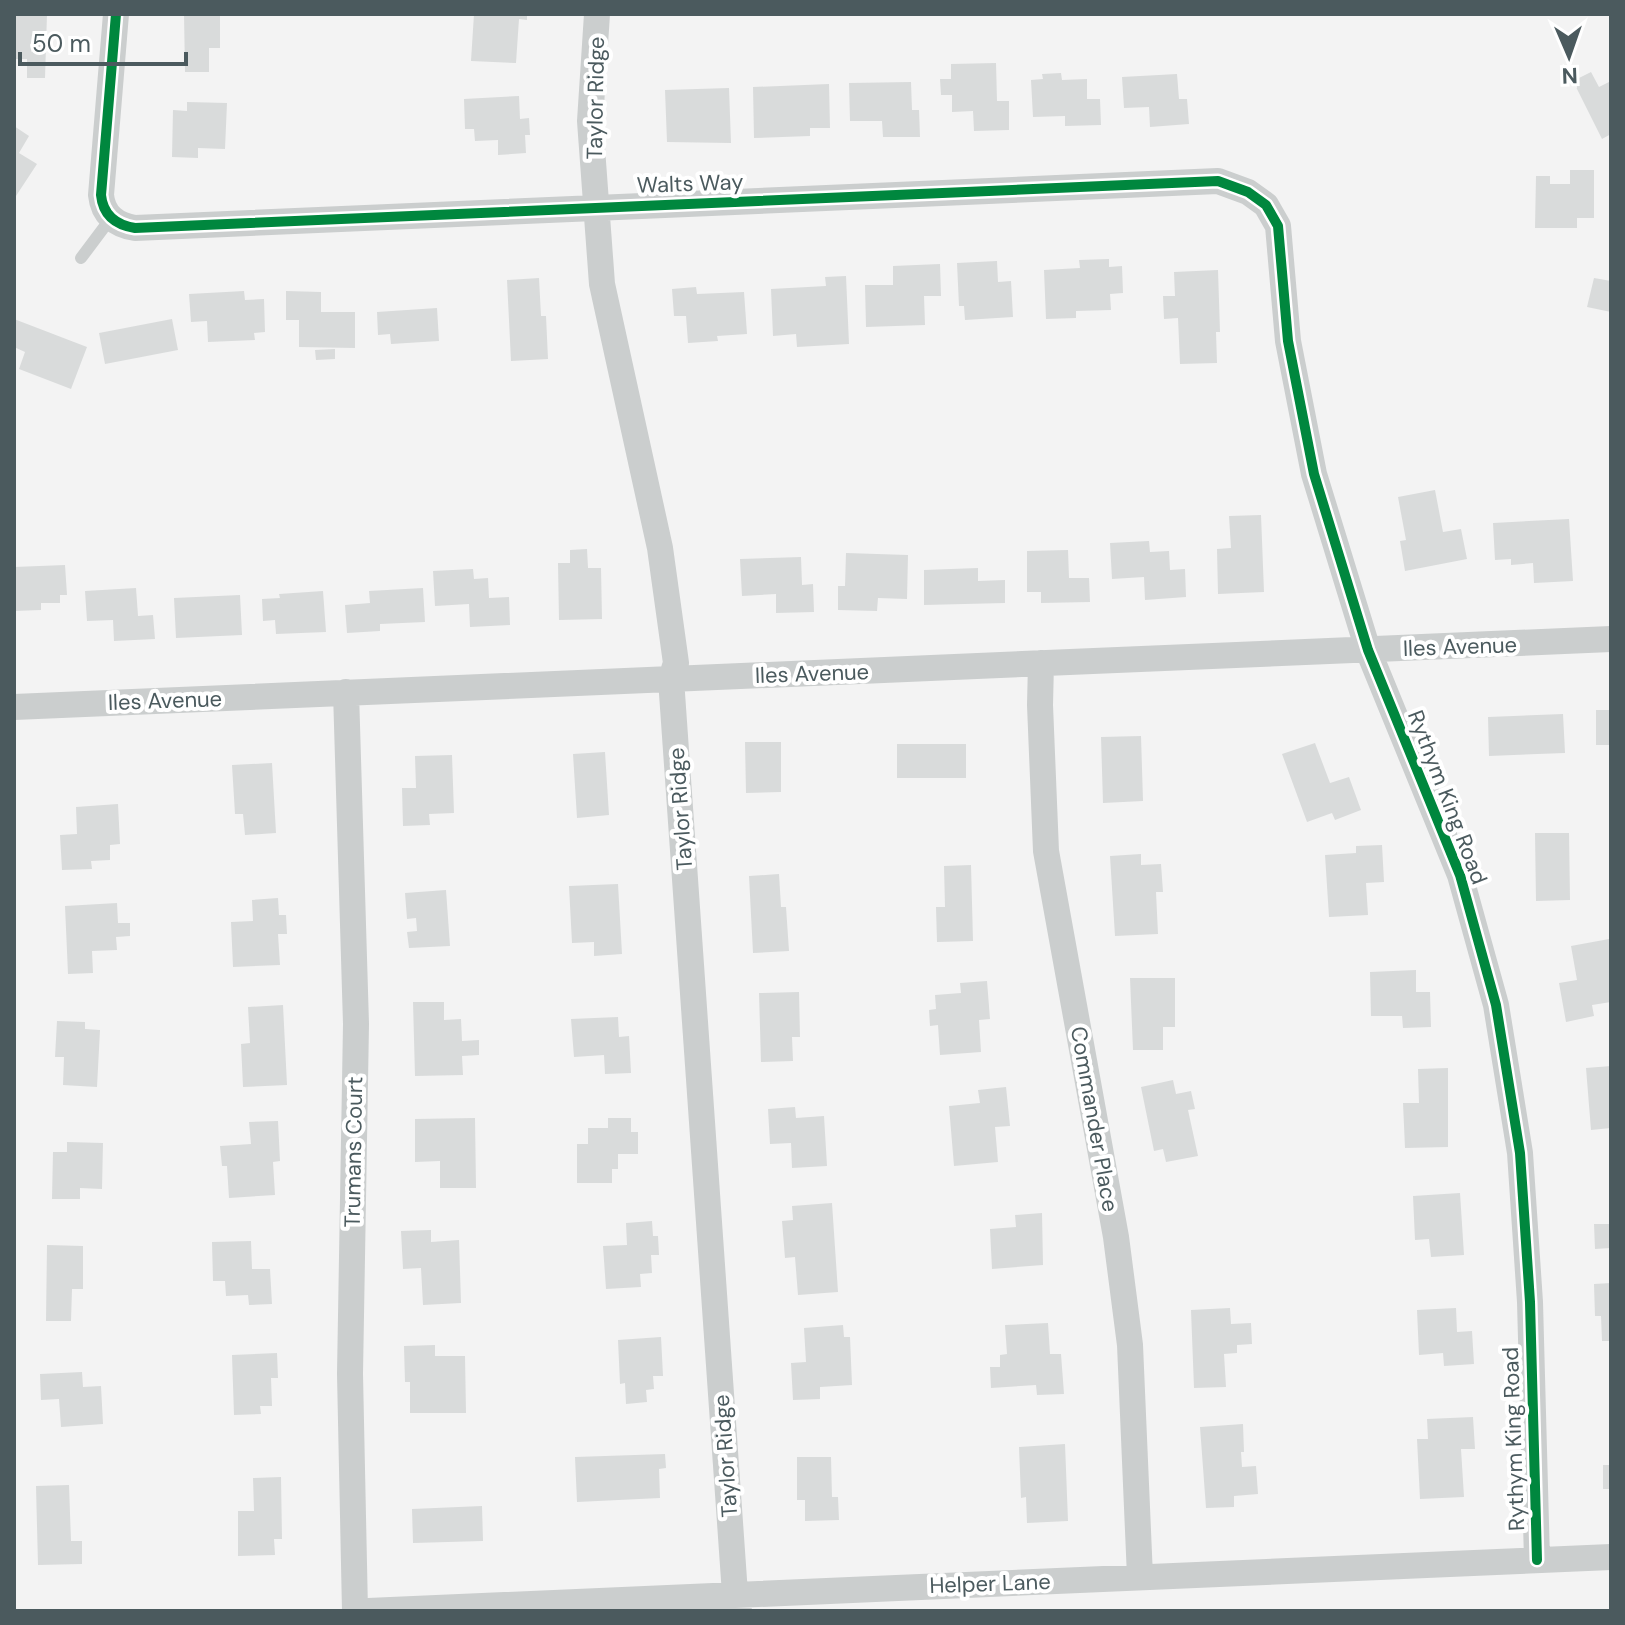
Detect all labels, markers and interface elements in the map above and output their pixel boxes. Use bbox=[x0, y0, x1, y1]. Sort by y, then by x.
scale bar bbox=[20, 16, 186, 66]
north arrow bbox=[1529, 16, 1609, 96]
text: 50 m bbox=[32, 28, 91, 59]
street label: Taylor Ridge bbox=[580, 36, 611, 160]
text: N bbox=[1561, 61, 1578, 90]
street label: Walts Way bbox=[636, 167, 744, 200]
street label: Iles Avenue bbox=[1402, 630, 1518, 663]
street label: Iles Avenue bbox=[754, 657, 870, 690]
street label: Iles Avenue bbox=[107, 684, 223, 717]
street label: Rythym King Road bbox=[1401, 706, 1494, 888]
street label: Taylor Ridge bbox=[662, 747, 699, 871]
street label: Commander Place bbox=[1064, 1024, 1125, 1214]
street label: Trumans Court bbox=[338, 1076, 369, 1228]
street label: Rythym King Road bbox=[1496, 1347, 1531, 1531]
street label: Taylor Ridge bbox=[707, 1394, 744, 1518]
street label: Helper Lane bbox=[929, 1567, 1051, 1600]

